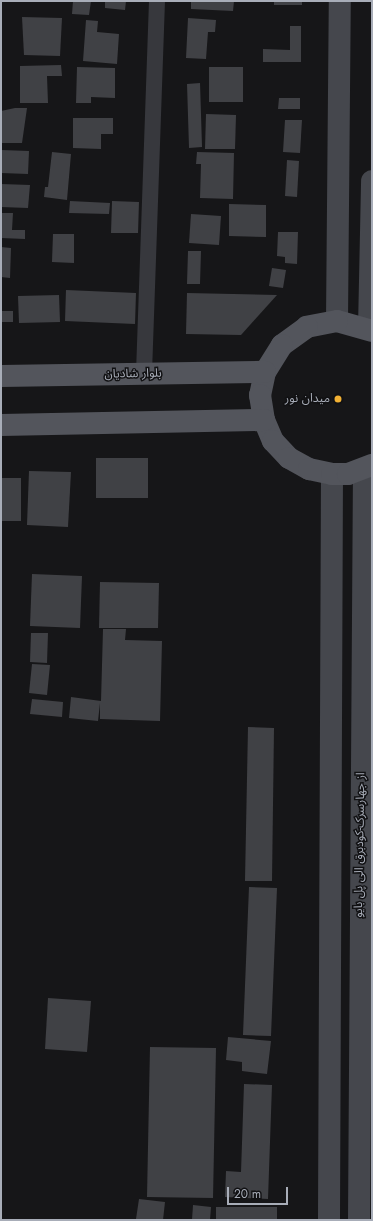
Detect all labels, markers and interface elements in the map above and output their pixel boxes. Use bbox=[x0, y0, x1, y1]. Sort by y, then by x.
street label: بلوار شادیان bbox=[104, 366, 162, 382]
place label: میدان نور bbox=[285, 392, 330, 406]
marker: میدان نور bbox=[333, 394, 343, 404]
street label: از جهارسرک-کودبرق الی پل بایو bbox=[352, 772, 368, 918]
scale bar bbox=[229, 1179, 290, 1205]
text: 20 m bbox=[234, 1185, 261, 1203]

